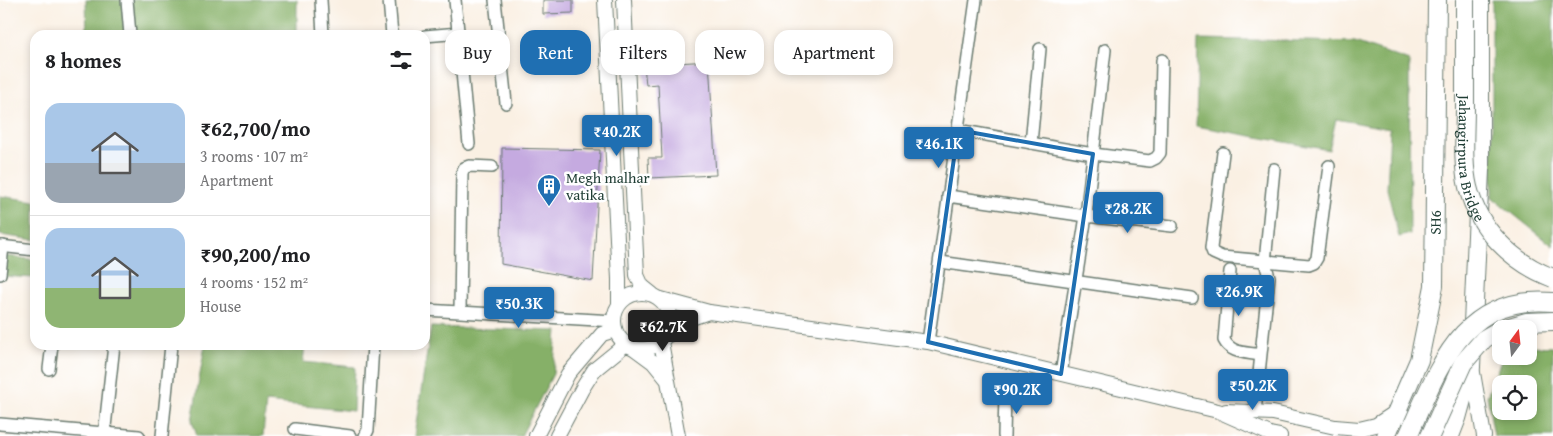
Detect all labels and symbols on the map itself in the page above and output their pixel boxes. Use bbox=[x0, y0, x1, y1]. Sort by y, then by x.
street label: Jahangirpura Bridge bbox=[1454, 93, 1491, 225]
pin: ₹40.2K bbox=[576, 114, 658, 157]
pin: ₹46.1K bbox=[898, 126, 980, 169]
place label: Megh malhar vatika bbox=[566, 167, 650, 205]
building icon: Megh malhar vatika bbox=[536, 173, 562, 207]
pin: ₹28.2K bbox=[1087, 192, 1169, 234]
street label: SH6 bbox=[1424, 210, 1445, 235]
pin: ₹26.9K bbox=[1198, 274, 1280, 317]
pin: ₹50.3K bbox=[478, 286, 560, 329]
pin: ₹62.7K bbox=[622, 310, 704, 352]
north arrow bbox=[1492, 320, 1538, 365]
pin: ₹50.2K bbox=[1212, 368, 1294, 411]
pin: ₹90.2K bbox=[976, 372, 1058, 415]

